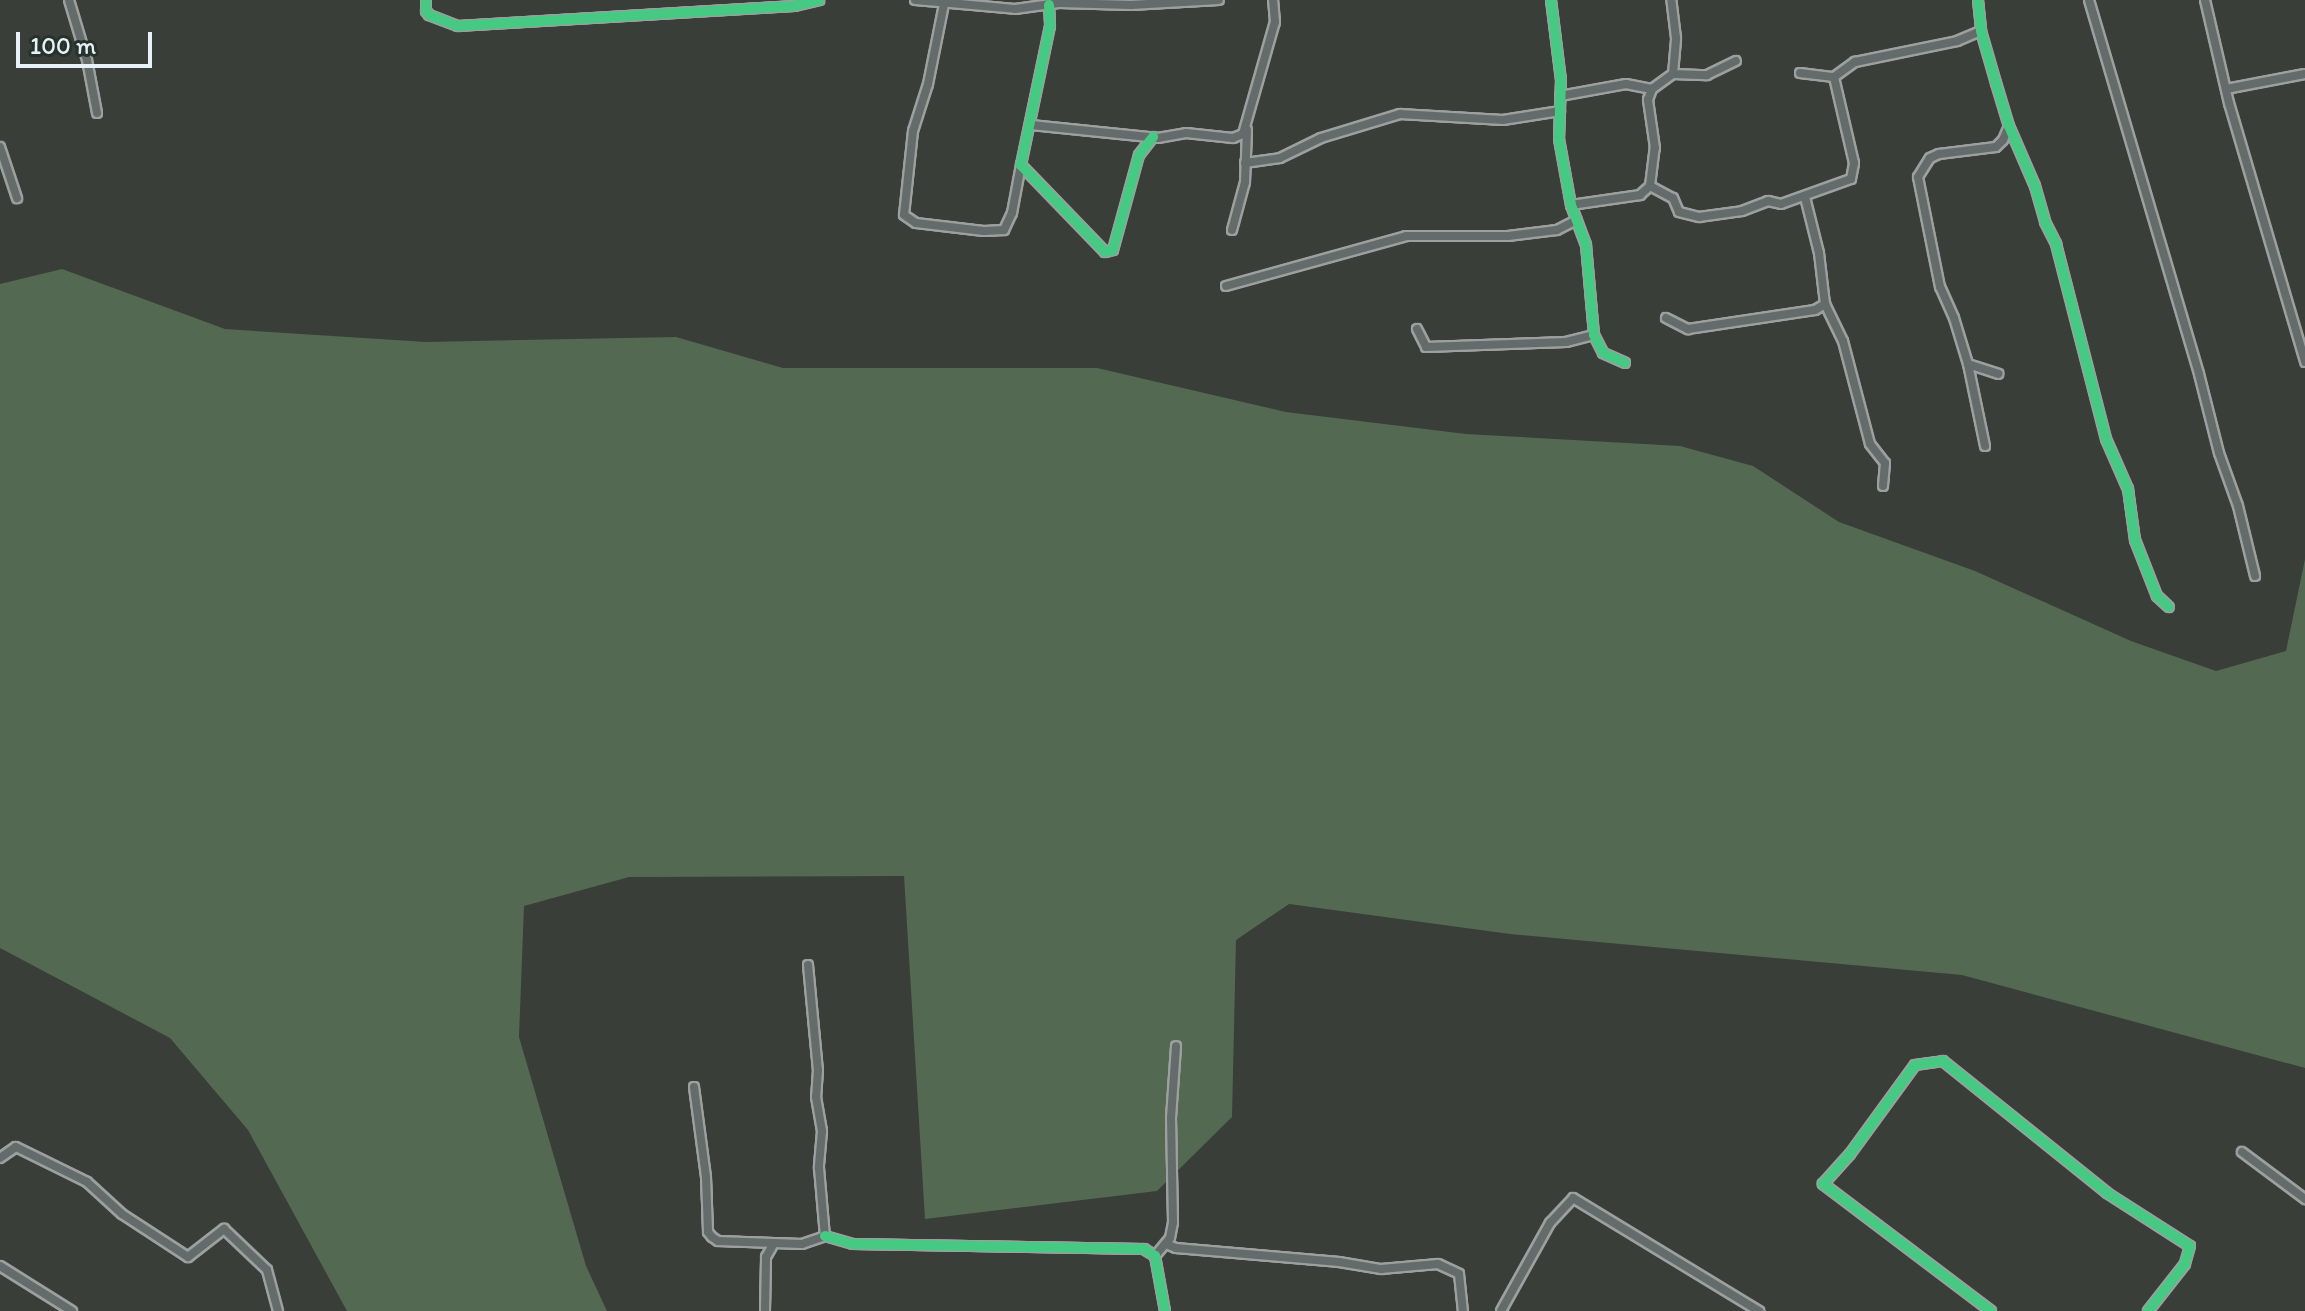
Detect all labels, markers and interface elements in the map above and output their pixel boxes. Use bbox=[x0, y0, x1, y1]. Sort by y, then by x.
scale bar bbox=[20, 16, 156, 66]
text: 100 m bbox=[30, 31, 96, 60]

